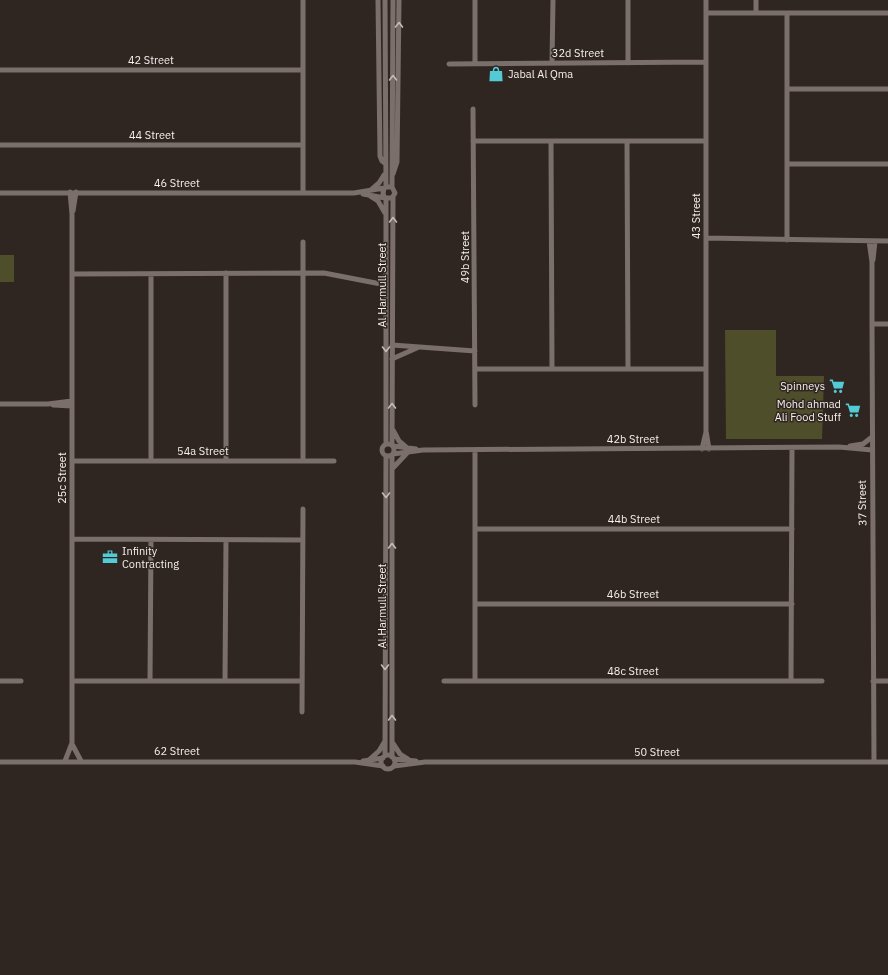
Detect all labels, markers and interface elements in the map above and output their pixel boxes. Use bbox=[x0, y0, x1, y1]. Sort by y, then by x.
one-way arrow bbox=[395, 22, 403, 28]
street label: 32d Street bbox=[552, 46, 604, 60]
street label: 42 Street bbox=[128, 53, 174, 67]
shop icon: Jabal Al Qma bbox=[487, 65, 505, 83]
place label: Jabal Al Qma bbox=[508, 67, 573, 81]
one-way arrow bbox=[389, 75, 397, 81]
street label: 44 Street bbox=[129, 128, 175, 142]
street label: 46 Street bbox=[154, 176, 200, 190]
street label: 43 Street bbox=[689, 193, 703, 239]
one-way arrow bbox=[389, 217, 397, 223]
street label: 49b Street bbox=[458, 231, 472, 283]
street label: Al Harmull Street bbox=[375, 242, 389, 327]
one-way arrow bbox=[382, 346, 390, 352]
supermarket icon: Spinneys bbox=[828, 377, 846, 395]
place label: Spinneys bbox=[780, 379, 825, 393]
place label: Mohd ahmad Ali Food Stuff bbox=[775, 397, 841, 424]
supermarket icon: Mohd ahmad Ali Food Stuff bbox=[844, 401, 862, 419]
one-way arrow bbox=[388, 403, 396, 409]
street label: 42b Street bbox=[607, 432, 659, 446]
street label: 54a Street bbox=[177, 444, 229, 458]
street label: 25c Street bbox=[55, 452, 69, 504]
street label: 37 Street bbox=[855, 480, 869, 526]
one-way arrow bbox=[382, 492, 390, 498]
street label: 44b Street bbox=[608, 512, 660, 526]
one-way arrow bbox=[388, 543, 396, 549]
place label: Infinity Contracting bbox=[122, 544, 179, 571]
office icon: Infinity Contracting bbox=[101, 548, 119, 566]
street label: Al Harmull Street bbox=[375, 563, 389, 648]
street label: 46b Street bbox=[607, 587, 659, 601]
one-way arrow bbox=[381, 664, 389, 670]
street label: 48c Street bbox=[607, 664, 659, 678]
one-way arrow bbox=[388, 715, 396, 721]
street label: 62 Street bbox=[154, 744, 200, 758]
street label: 50 Street bbox=[634, 745, 680, 759]

